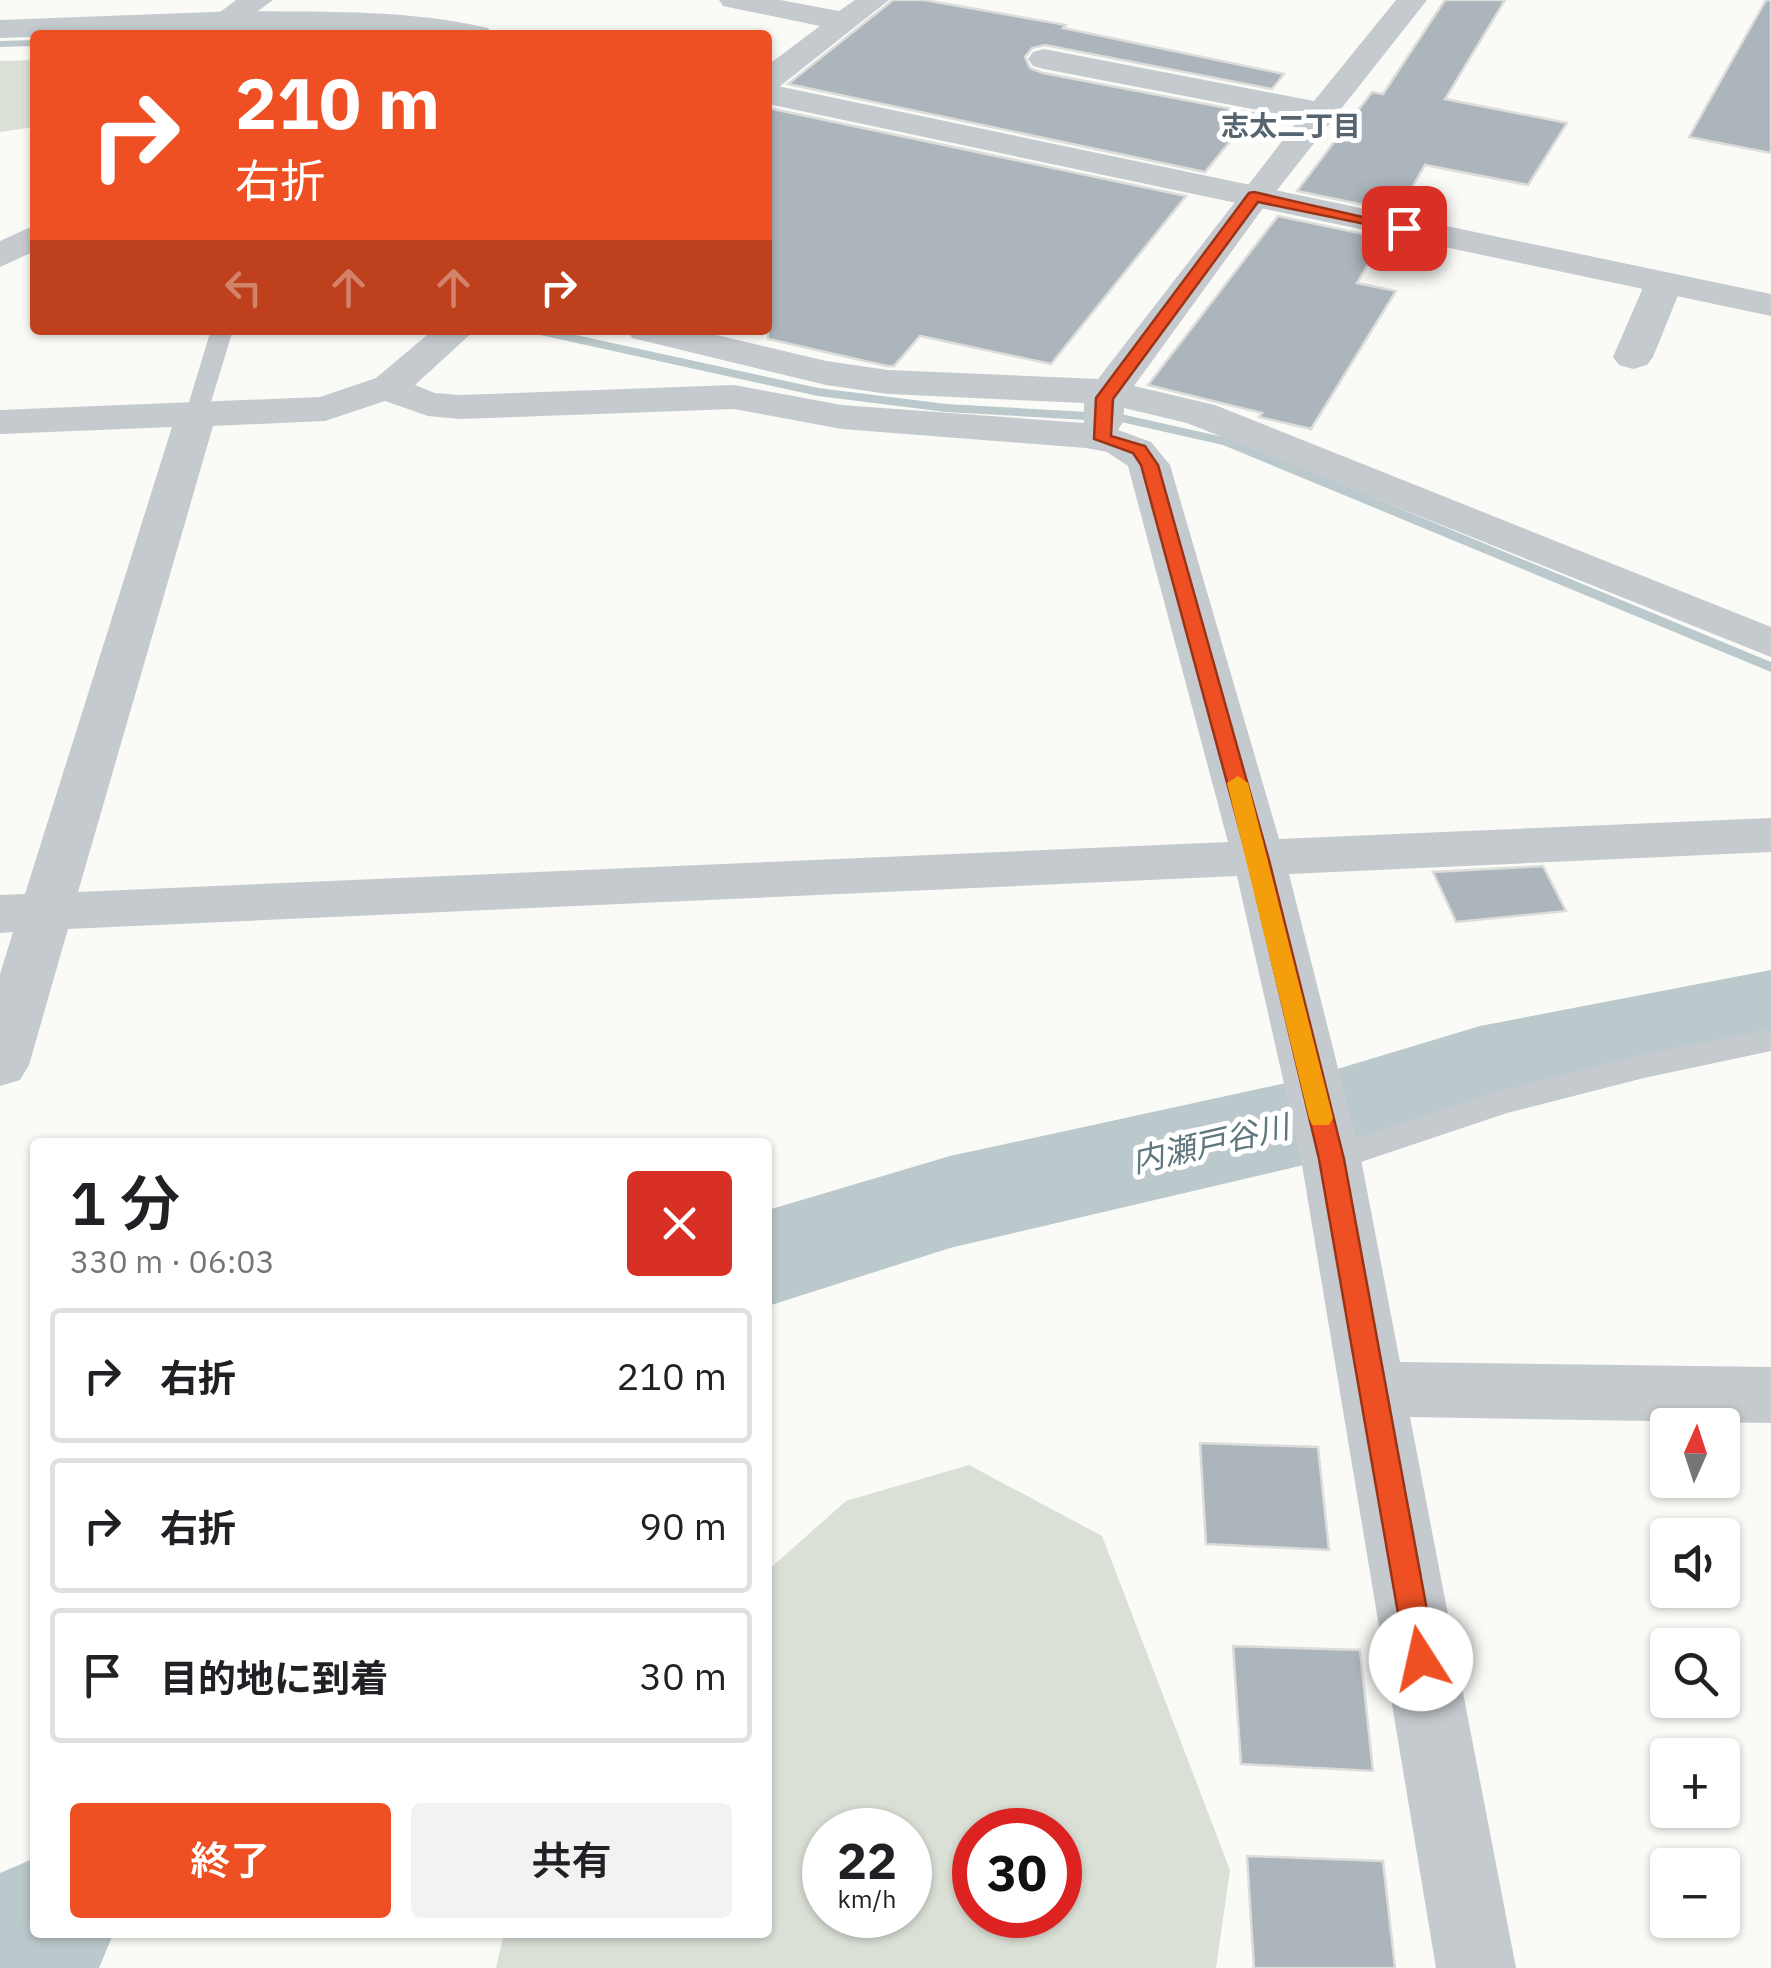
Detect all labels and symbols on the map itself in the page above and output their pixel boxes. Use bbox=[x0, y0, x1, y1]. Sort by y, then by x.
district label: 志太二丁目 bbox=[1221, 107, 1361, 144]
pin bbox=[1362, 186, 1447, 271]
water label: 内瀬戸谷川 bbox=[1127, 1104, 1296, 1181]
north arrow bbox=[1650, 1408, 1740, 1498]
position arrow bbox=[1369, 1607, 1473, 1711]
speed limit sign: 30 bbox=[952, 1808, 1082, 1938]

